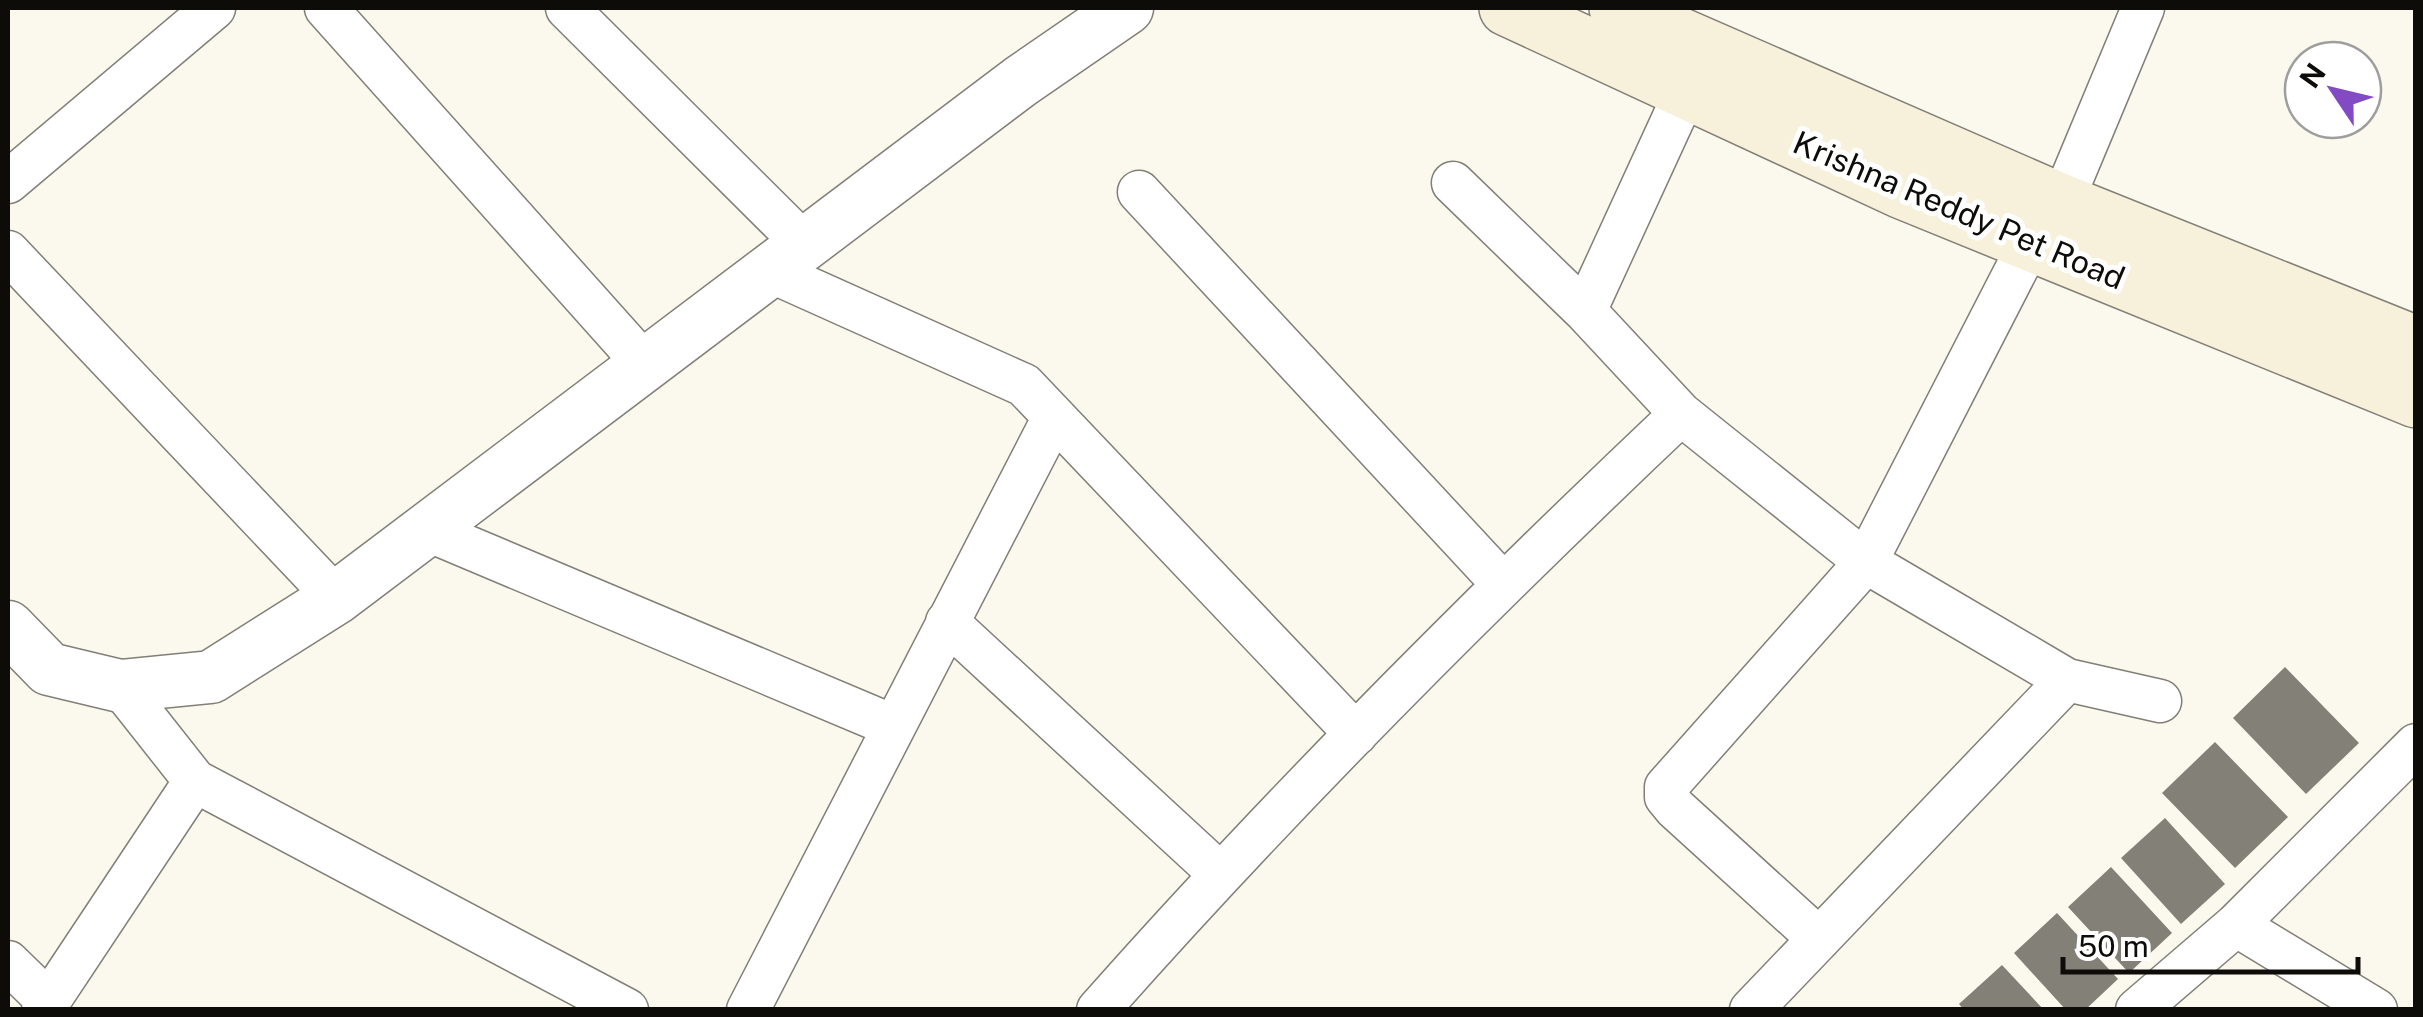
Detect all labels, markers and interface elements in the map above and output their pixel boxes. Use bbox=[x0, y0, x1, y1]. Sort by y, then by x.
north arrow bbox=[2283, 40, 2383, 140]
text: N bbox=[2292, 57, 2332, 94]
street label: Krishna Reddy Pet Road bbox=[1788, 123, 2130, 297]
scale bar bbox=[2063, 912, 2358, 974]
text: 50 m bbox=[2078, 928, 2149, 964]

